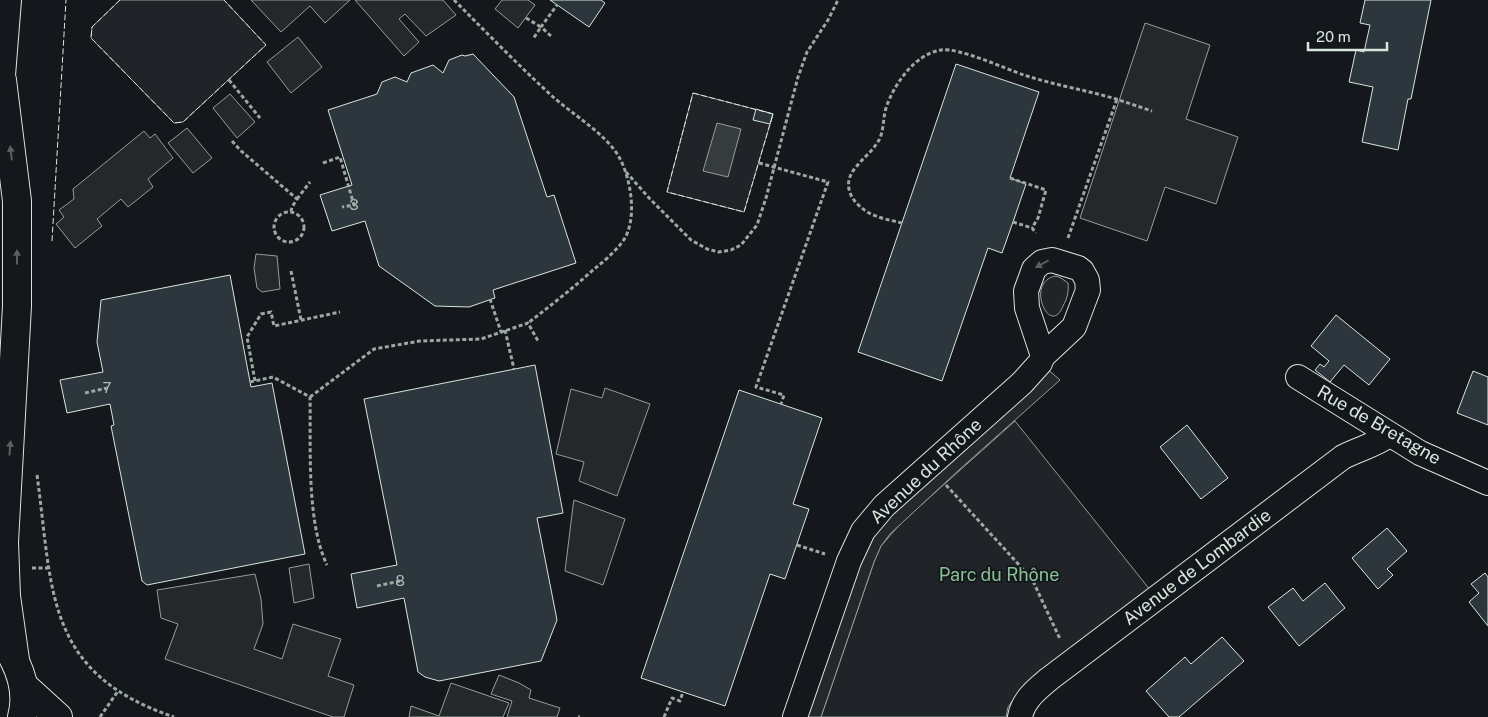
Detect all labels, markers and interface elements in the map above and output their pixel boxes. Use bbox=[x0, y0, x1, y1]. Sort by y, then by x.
scale bar bbox=[1308, 20, 1387, 52]
text: 20 m bbox=[1316, 28, 1351, 45]
one-way arrow bbox=[7, 145, 15, 161]
house number: 3 bbox=[349, 196, 359, 213]
one-way arrow bbox=[13, 249, 21, 265]
one-way arrow bbox=[1035, 260, 1050, 268]
house number: 7 bbox=[102, 379, 112, 396]
street label: Rue de Bretagne bbox=[1314, 381, 1445, 468]
street label: Avenue du Rhône bbox=[866, 414, 986, 528]
one-way arrow bbox=[6, 439, 14, 455]
street label: Avenue de Lombardie bbox=[1119, 504, 1275, 629]
park label: Parc du Rhône bbox=[939, 564, 1059, 585]
house number: 8 bbox=[395, 572, 405, 589]

